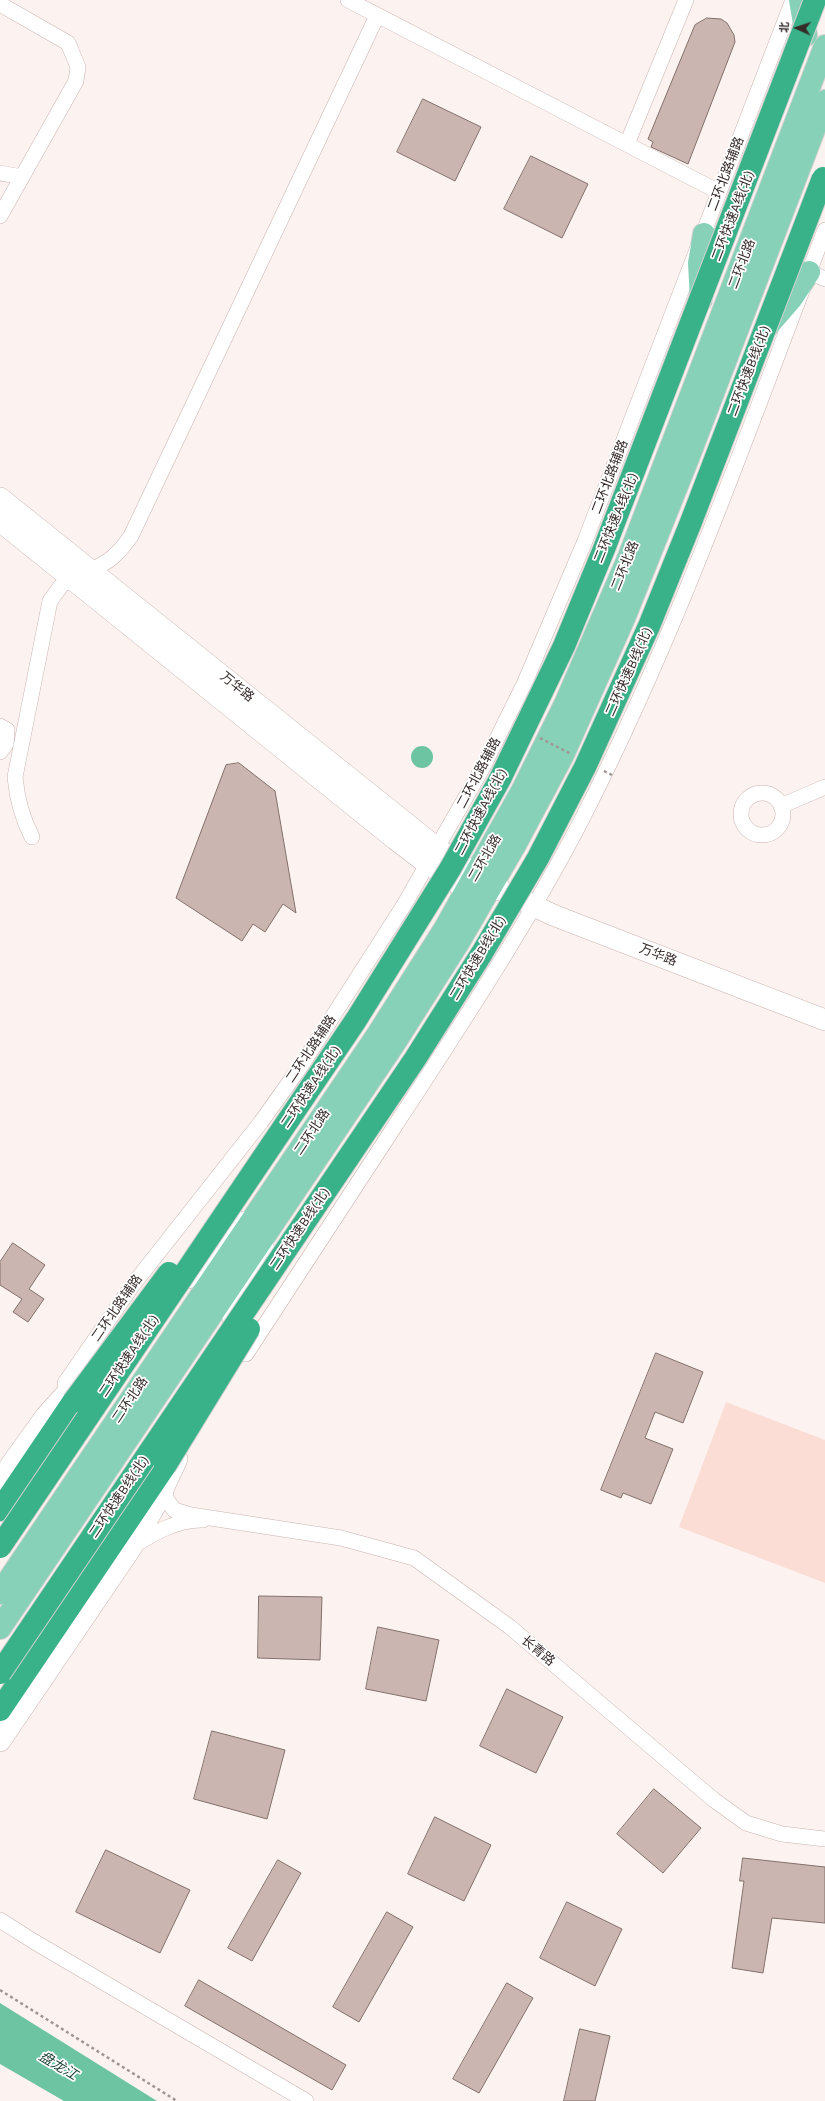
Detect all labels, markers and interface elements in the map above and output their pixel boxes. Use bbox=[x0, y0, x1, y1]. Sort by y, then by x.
north arrow bbox=[777, 8, 817, 48]
text: 北 bbox=[778, 22, 791, 33]
street label: 二环北路辅路 bbox=[705, 135, 747, 213]
street label: 二环快速A线(北) bbox=[709, 169, 757, 263]
street label: 二环北路 bbox=[725, 237, 759, 291]
street label: 二环快速B线(北) bbox=[725, 324, 773, 418]
street label: 二环北路辅路 bbox=[589, 438, 631, 516]
street label: 二环快速A线(北) bbox=[591, 471, 641, 565]
street label: 二环北路 bbox=[608, 539, 642, 593]
street label: 二环快速B线(北) bbox=[602, 625, 656, 719]
street label: 万华路 bbox=[217, 669, 257, 705]
street label: 二环北路辅路 bbox=[454, 735, 504, 811]
street label: 二环快速A线(北) bbox=[452, 766, 510, 858]
street label: 二环北路 bbox=[465, 832, 505, 884]
street label: 二环快速B线(北) bbox=[447, 913, 509, 1003]
street label: 万华路 bbox=[637, 941, 679, 969]
street label: 二环北路辅路 bbox=[283, 1012, 339, 1086]
street label: 二环快速A线(北) bbox=[278, 1043, 344, 1131]
street label: 二环北路 bbox=[291, 1106, 333, 1158]
street label: 二环快速B线(北) bbox=[267, 1185, 333, 1273]
street label: 二环北路辅路 bbox=[88, 1272, 146, 1344]
street label: 二环快速A线(北) bbox=[96, 1312, 162, 1400]
street label: 二环北路 bbox=[109, 1374, 151, 1426]
street label: 二环快速B线(北) bbox=[86, 1453, 152, 1541]
street label: 长青路 bbox=[518, 1632, 558, 1670]
water label: 盘龙江 bbox=[36, 2048, 80, 2084]

